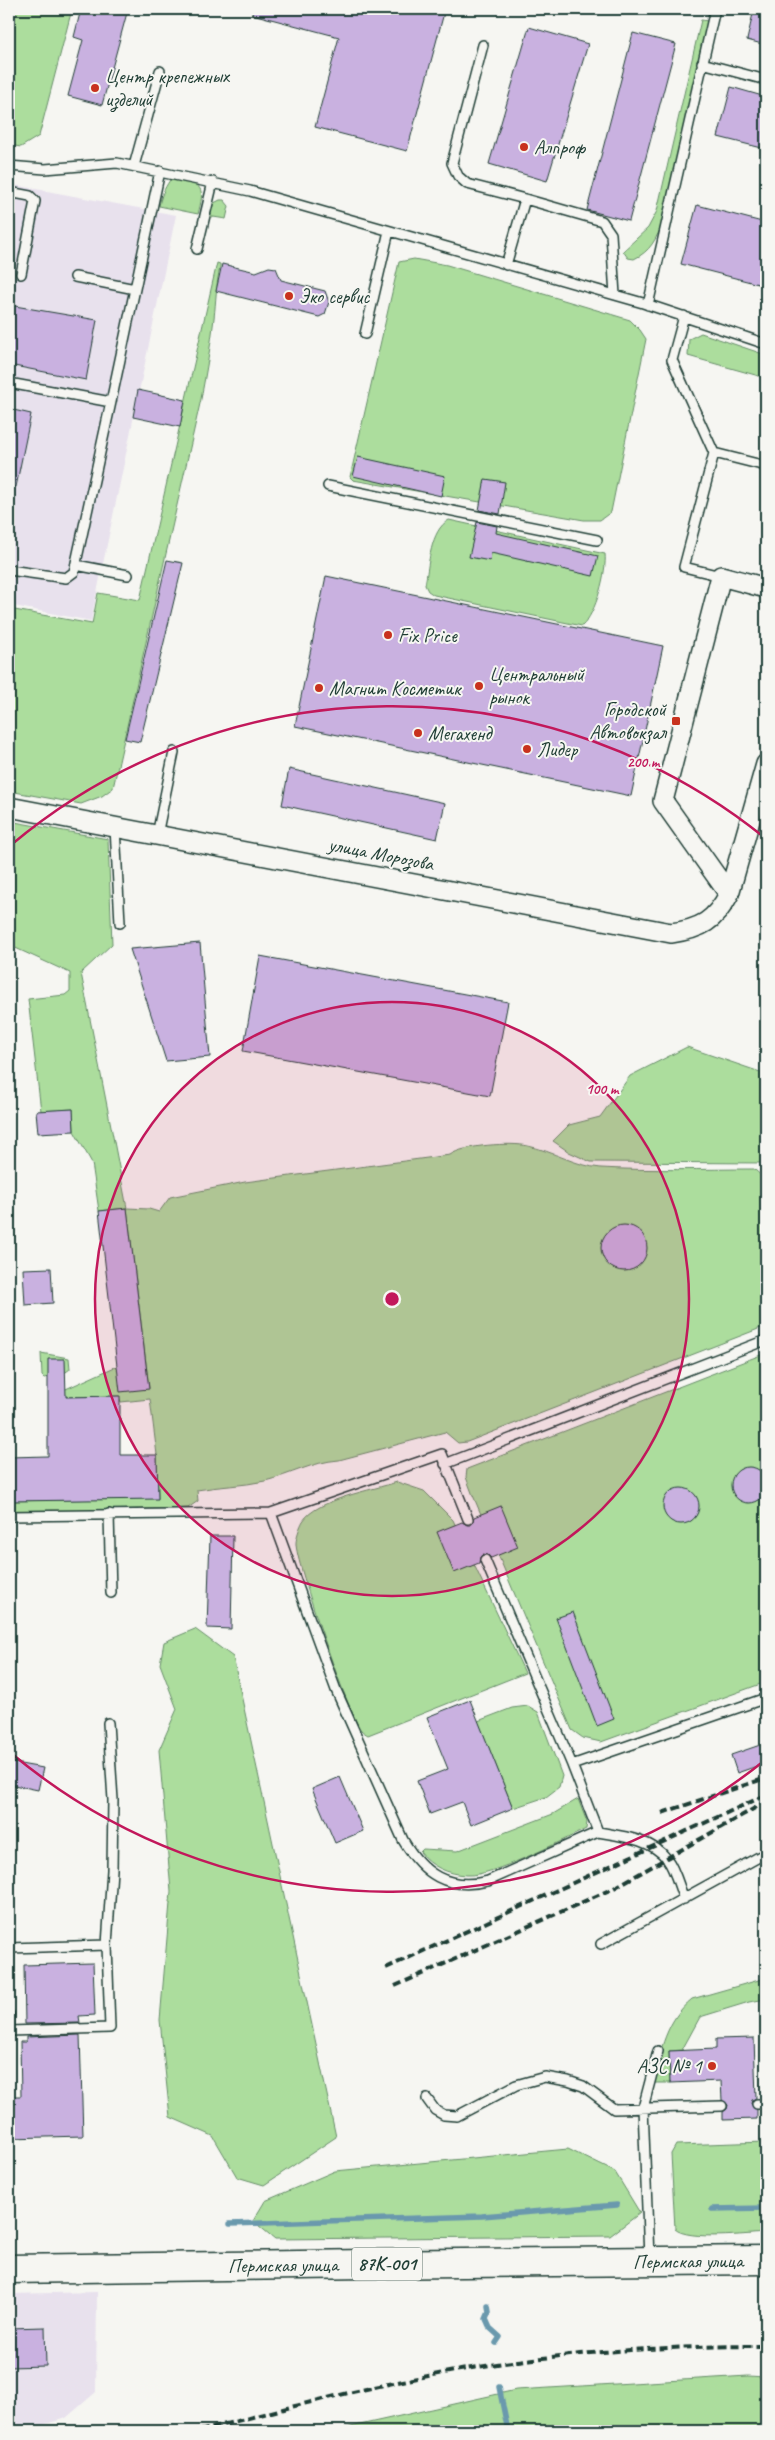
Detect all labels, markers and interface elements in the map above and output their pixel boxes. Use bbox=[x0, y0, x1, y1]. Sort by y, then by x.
place label: Центр крепежных изделий bbox=[105, 64, 231, 113]
marker: Центр крепежных изделий bbox=[89, 82, 101, 94]
place label: Алпроф bbox=[534, 135, 587, 160]
marker: Алпроф bbox=[518, 141, 530, 153]
place label: Эко сервис bbox=[299, 284, 370, 309]
marker: Эко сервис bbox=[283, 290, 295, 302]
place label: Fix Price bbox=[398, 623, 458, 648]
marker: Fix Price bbox=[382, 629, 394, 641]
place label: Центральный рынок bbox=[489, 662, 586, 710]
place label: Магнит Косметик bbox=[329, 676, 462, 701]
marker: Центральный рынок bbox=[473, 680, 485, 692]
marker: Магнит Косметик bbox=[313, 682, 325, 694]
place label: Городской Автовокзал bbox=[589, 697, 668, 745]
marker: Городской Автовокзал bbox=[670, 715, 682, 727]
place label: Мегахенд bbox=[428, 721, 493, 746]
marker: Мегахенд bbox=[412, 727, 424, 739]
place label: Лидер bbox=[537, 737, 579, 762]
marker: Лидер bbox=[521, 743, 533, 755]
text: 200 m bbox=[627, 753, 661, 772]
street label: улица Морозова bbox=[325, 831, 437, 878]
text: 100 m bbox=[586, 1080, 620, 1099]
centre of rings bbox=[383, 1290, 401, 1308]
place label: АЗС № 1 bbox=[637, 2054, 703, 2079]
marker: АЗС № 1 bbox=[706, 2060, 718, 2072]
road number: 87К-001 bbox=[352, 2248, 422, 2280]
street label: Пермская улица bbox=[633, 2248, 745, 2274]
street label: Пермская улица bbox=[228, 2252, 340, 2278]

